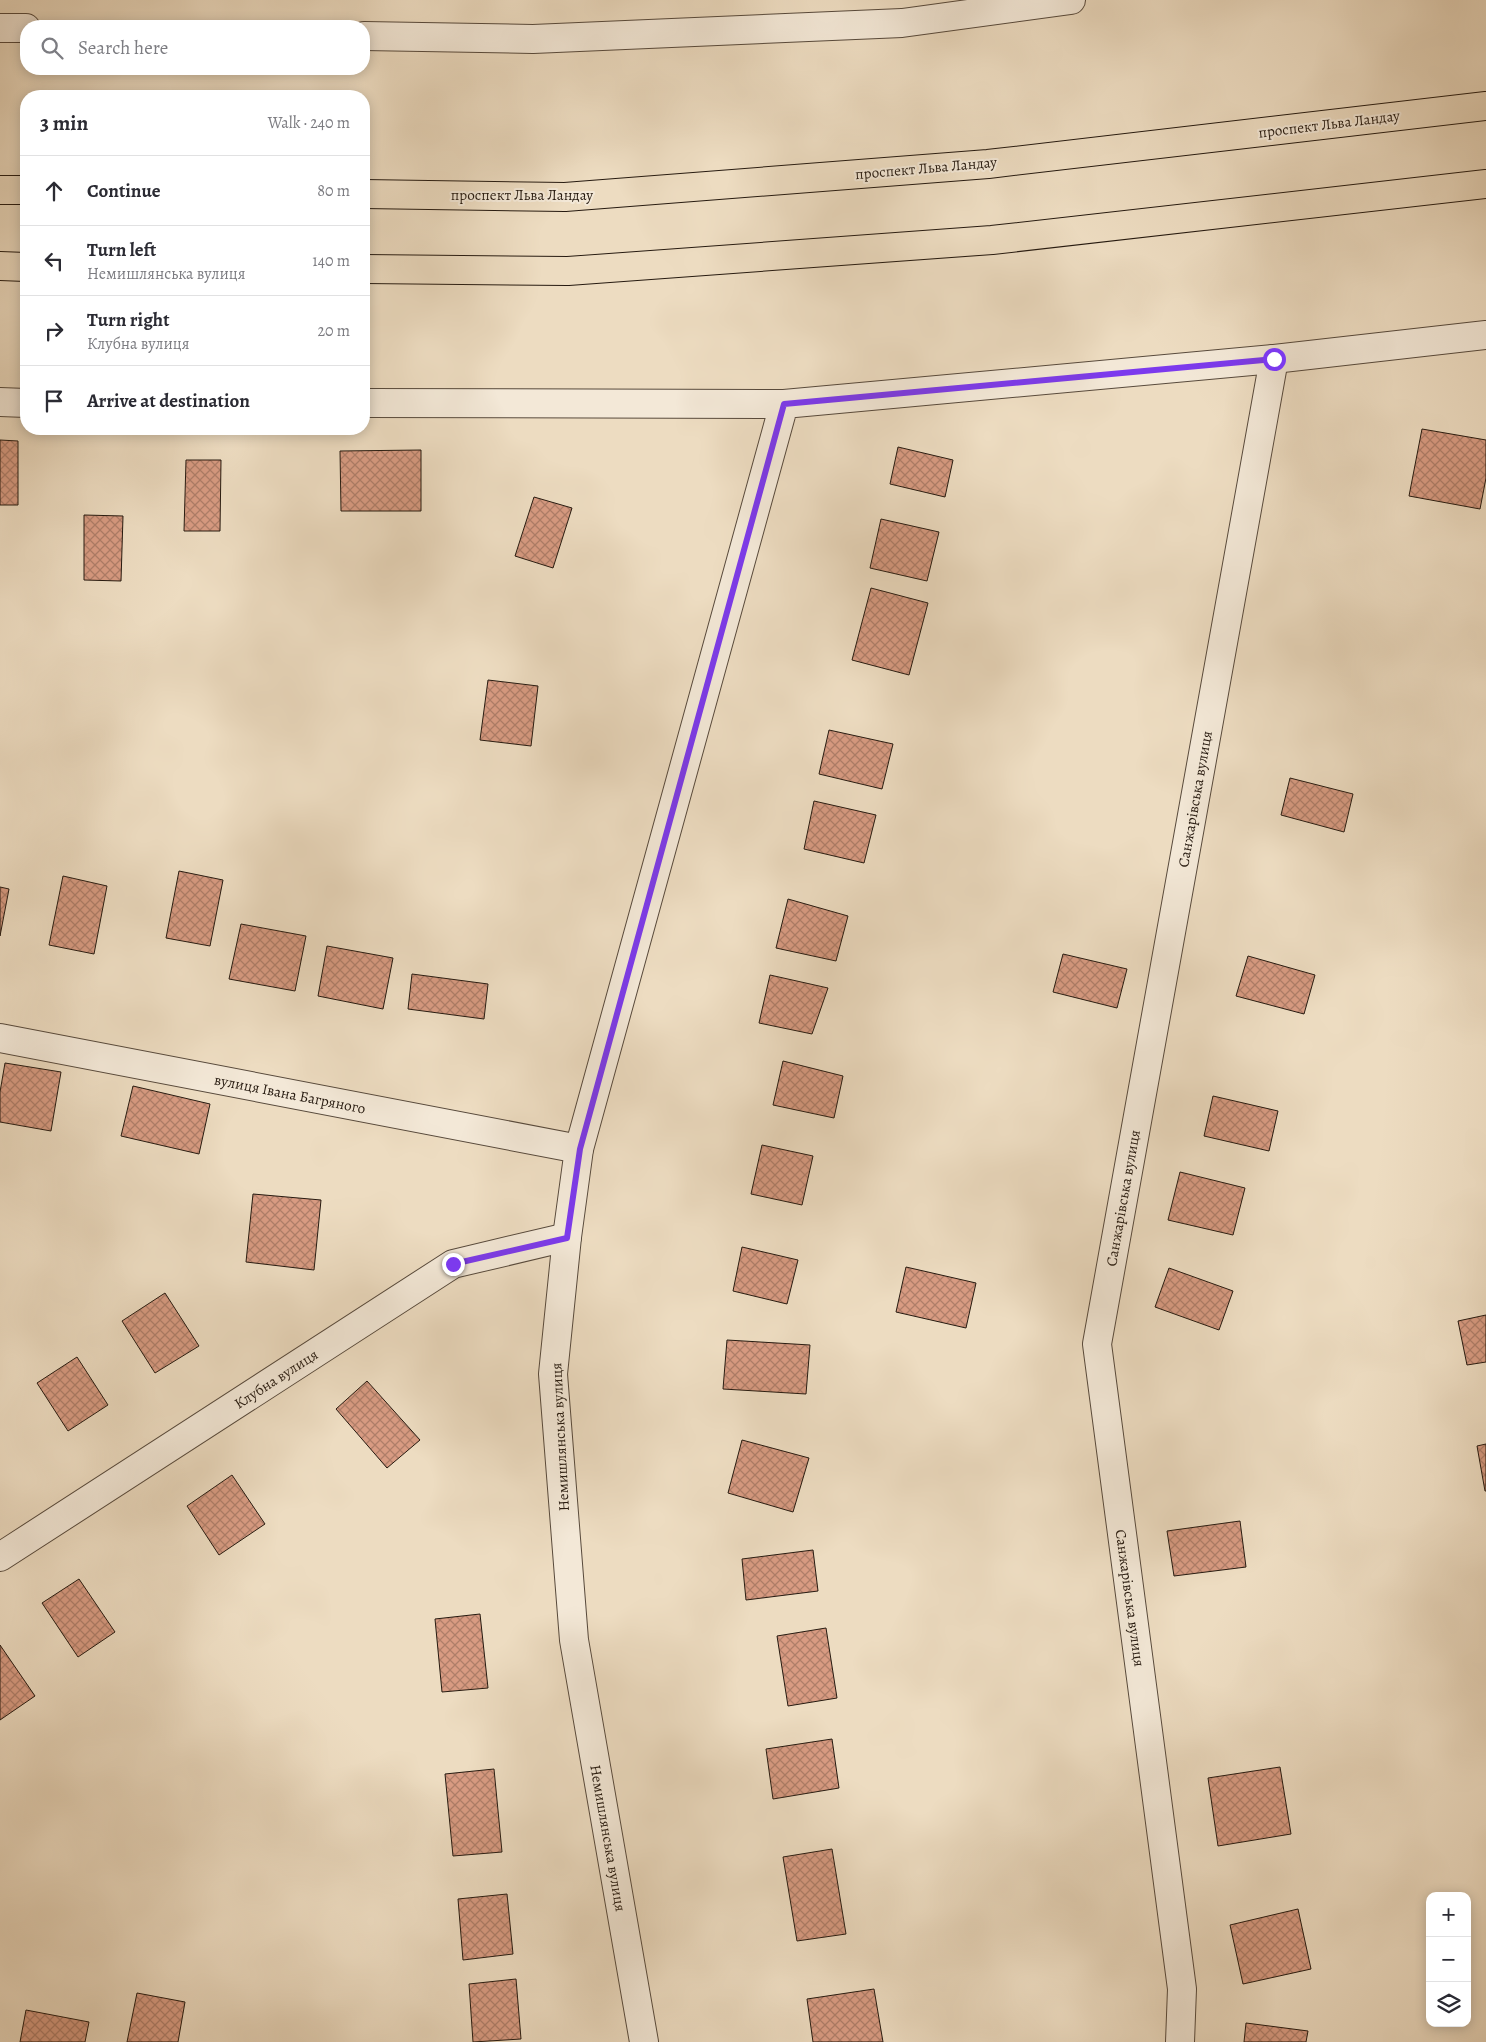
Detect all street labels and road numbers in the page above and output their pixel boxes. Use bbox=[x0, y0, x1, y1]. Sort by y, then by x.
street label: проспект Льва Ландау bbox=[1257, 105, 1401, 143]
street label: проспект Льва Ландау bbox=[854, 152, 998, 184]
street label: проспект Льва Ландау bbox=[451, 185, 593, 205]
street label: Санжарівська вулиця bbox=[1173, 729, 1217, 869]
street label: вулиця Івана Багряного bbox=[213, 1070, 367, 1118]
street label: Санжарівська вулиця bbox=[1101, 1128, 1145, 1268]
street label: Клубна вулиця bbox=[230, 1344, 322, 1414]
street label: Немишлянська вулиця bbox=[546, 1362, 574, 1512]
street label: Санжарівська вулиця bbox=[1110, 1528, 1150, 1668]
street label: Немишлянська вулиця bbox=[585, 1763, 631, 1913]

